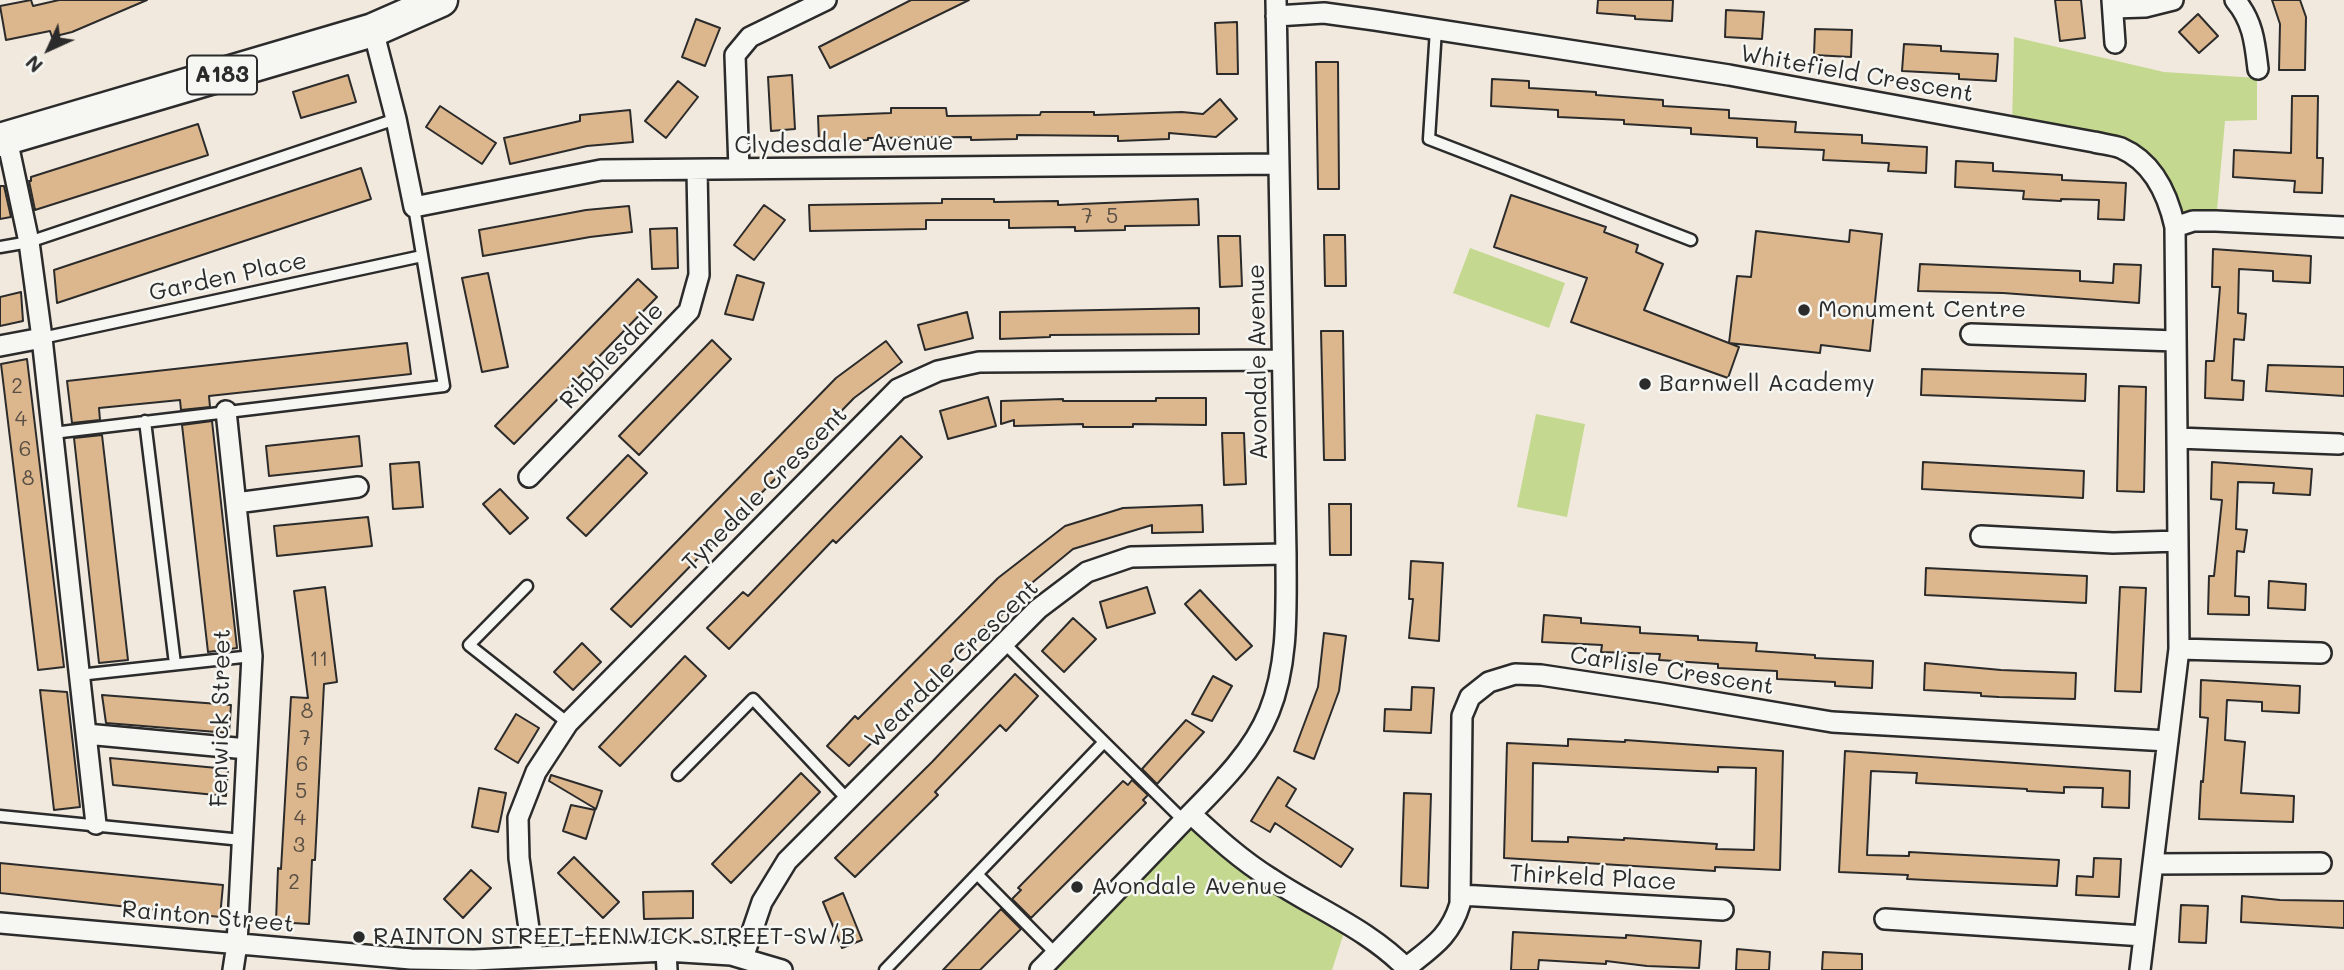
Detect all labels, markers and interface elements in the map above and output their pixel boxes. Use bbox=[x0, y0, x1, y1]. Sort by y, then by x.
north arrow bbox=[14, 14, 84, 84]
street label: Whitefield Crescent bbox=[1738, 39, 1976, 109]
text: N bbox=[20, 50, 48, 78]
road number: A183 bbox=[187, 55, 257, 94]
street label: Clydesdale Avenue bbox=[734, 128, 954, 160]
house number: 7 bbox=[1081, 204, 1093, 230]
house number: 5 bbox=[1106, 204, 1118, 230]
street label: Garden Place bbox=[147, 246, 309, 308]
street label: Avondale Avenue bbox=[1242, 264, 1274, 460]
place label: Monument Centre bbox=[1818, 296, 2026, 324]
street label: Ribblesdale bbox=[554, 297, 670, 415]
marker: Monument Centre bbox=[1796, 302, 1812, 318]
place label: Barnwell Academy bbox=[1659, 370, 1875, 398]
house number: 2 bbox=[11, 374, 23, 400]
marker: Barnwell Academy bbox=[1637, 376, 1653, 392]
street label: Tynedale Crescent bbox=[677, 401, 853, 577]
house number: 4 bbox=[15, 407, 27, 433]
house number: 6 bbox=[19, 437, 31, 463]
house number: 8 bbox=[22, 466, 34, 492]
street label: Weardale Crescent bbox=[859, 574, 1045, 754]
street label: Fenwick Street bbox=[205, 629, 237, 807]
street label: Carlisle Crescent bbox=[1568, 641, 1776, 701]
house number: 11 bbox=[310, 647, 328, 673]
house number: 8 bbox=[301, 699, 313, 725]
house number: 7 bbox=[299, 726, 311, 752]
house number: 6 bbox=[296, 752, 308, 778]
house number: 5 bbox=[295, 779, 307, 805]
house number: 4 bbox=[294, 806, 306, 832]
house number: 3 bbox=[293, 833, 305, 859]
street label: Thirkeld Place bbox=[1509, 859, 1677, 897]
house number: 2 bbox=[288, 870, 300, 896]
place label: Avondale Avenue bbox=[1091, 873, 1287, 901]
marker: Avondale Avenue bbox=[1069, 879, 1085, 895]
street label: Rainton Street bbox=[121, 895, 295, 939]
place label: RAINTON STREET-FENWICK STREET-SW/B bbox=[373, 923, 855, 951]
marker: RAINTON STREET-FENWICK STREET-SW/B bbox=[351, 929, 367, 945]

